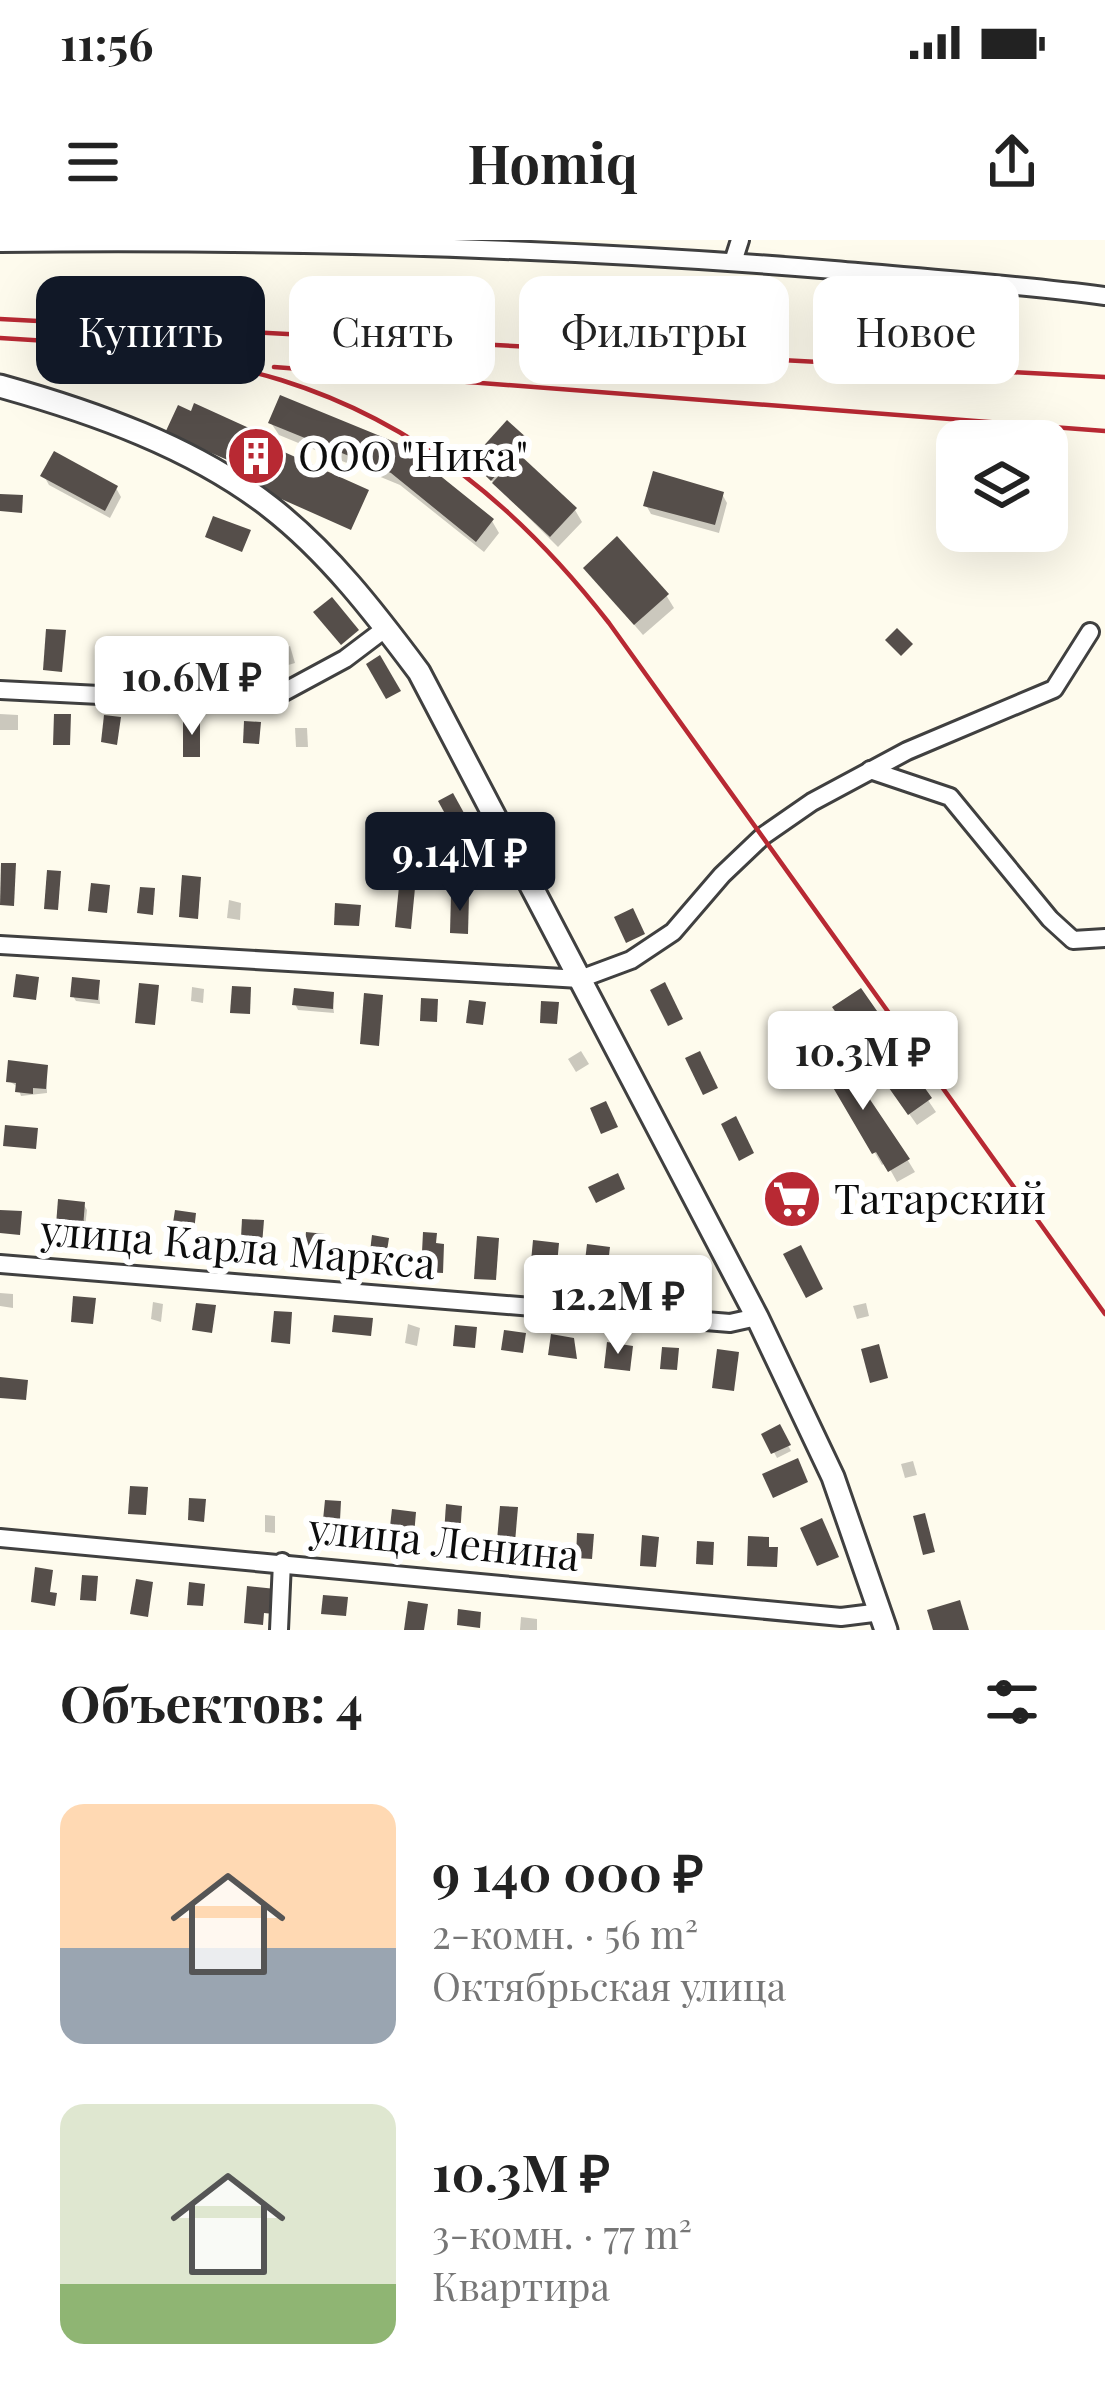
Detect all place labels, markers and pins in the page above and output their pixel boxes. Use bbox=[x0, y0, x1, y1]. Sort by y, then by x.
building icon: ООО "Ника" bbox=[225, 425, 287, 487]
place label: ООО "Ника" bbox=[298, 426, 528, 482]
pin: 10.6M ₽ bbox=[81, 636, 303, 738]
pin: 9.14M ₽ bbox=[349, 812, 571, 914]
pin: 10.3M ₽ bbox=[752, 1011, 974, 1113]
supermarket icon: Татарский bbox=[761, 1168, 823, 1230]
place label: Татарский bbox=[834, 1169, 1046, 1225]
pin: 12.2M ₽ bbox=[507, 1255, 729, 1357]

